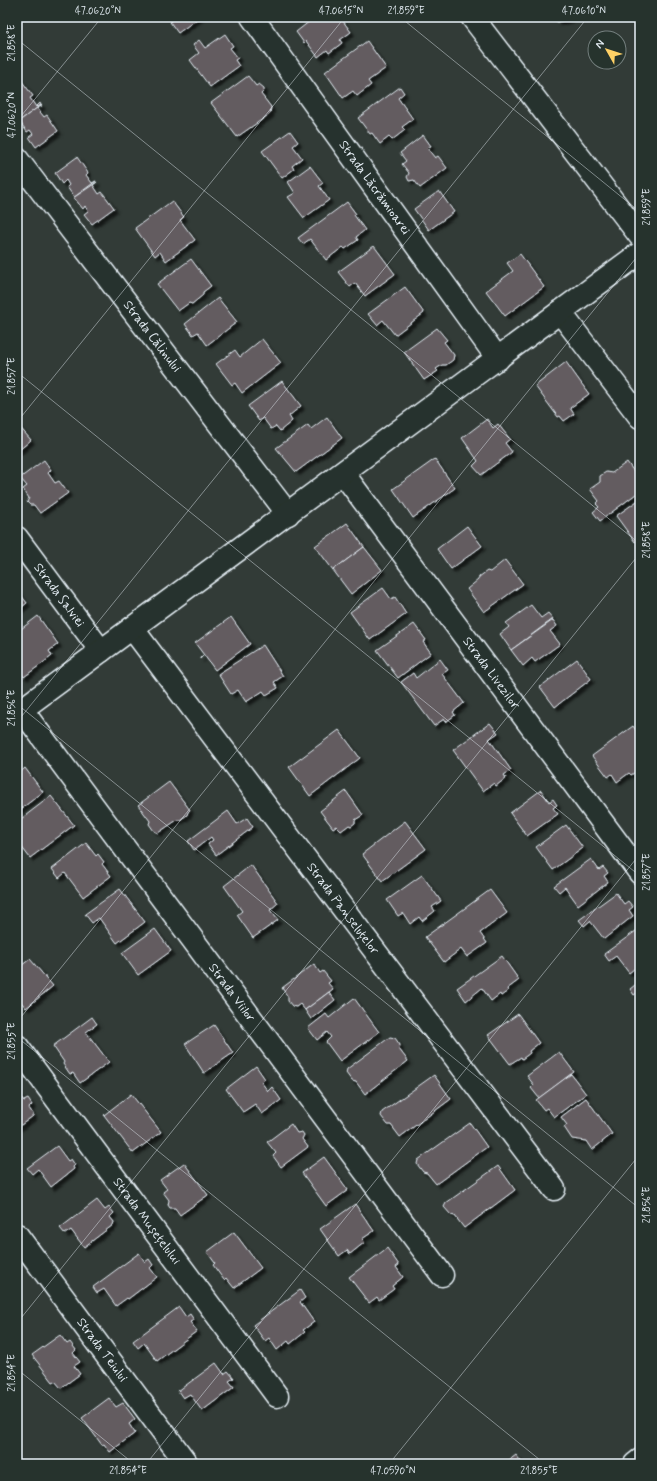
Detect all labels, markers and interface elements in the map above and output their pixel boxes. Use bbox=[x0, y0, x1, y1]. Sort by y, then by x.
text: 47.0620°N bbox=[75, 4, 121, 18]
text: 47.0615°N bbox=[319, 4, 363, 18]
text: 21.859°E bbox=[388, 4, 425, 18]
text: 47.0610°N bbox=[562, 4, 606, 18]
text: 21.858°E bbox=[5, 24, 19, 62]
north arrow bbox=[587, 30, 627, 70]
text: N bbox=[592, 37, 608, 52]
text: 47.0620°N bbox=[5, 92, 19, 138]
street label: Strada Lăcrămioarei bbox=[335, 137, 414, 238]
text: 21.859°E bbox=[640, 188, 654, 226]
street label: Strada Călinului bbox=[119, 297, 185, 376]
text: 21.857°E bbox=[5, 357, 19, 395]
text: 21.858°E bbox=[640, 521, 654, 559]
street label: Strada Salviei bbox=[30, 560, 89, 630]
street label: Strada Livezilor bbox=[459, 633, 524, 713]
text: 21.856°E bbox=[5, 690, 19, 726]
text: 21.857°E bbox=[640, 853, 654, 891]
street label: Strada Panseluțelor bbox=[303, 859, 383, 958]
street label: Strada Viilor bbox=[205, 960, 260, 1025]
text: 21.855°E bbox=[5, 1022, 19, 1060]
street label: Strada Mușețelului bbox=[109, 1174, 185, 1268]
text: 21.856°E bbox=[640, 1187, 654, 1223]
street label: Strada Teiului bbox=[73, 1314, 132, 1385]
text: 21.854°E bbox=[5, 1354, 19, 1392]
text: 21.854°E bbox=[109, 1464, 147, 1478]
text: 47.0590°N bbox=[370, 1464, 416, 1478]
text: 21.855°E bbox=[520, 1464, 558, 1478]

